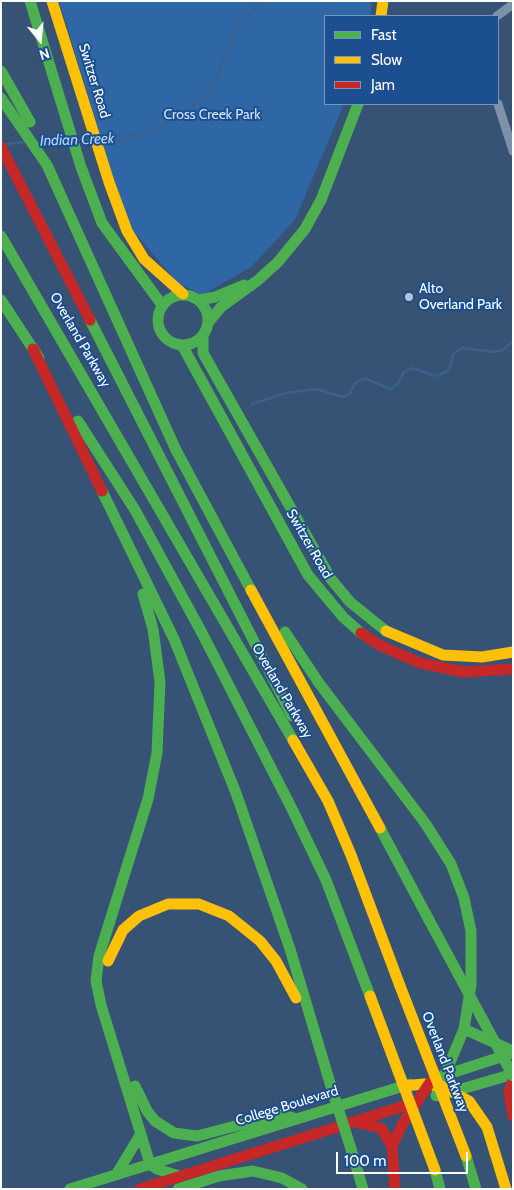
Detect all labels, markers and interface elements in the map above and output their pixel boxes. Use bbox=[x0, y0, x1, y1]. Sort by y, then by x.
north arrow bbox=[15, 15, 65, 65]
legend bbox=[324, 15, 499, 105]
text: Fast bbox=[371, 26, 396, 44]
street label: Switzer Road bbox=[75, 42, 113, 120]
text: N bbox=[37, 44, 52, 64]
text: Slow bbox=[371, 51, 402, 69]
text: Jam bbox=[371, 76, 395, 94]
park label: Cross Creek Park bbox=[164, 107, 260, 123]
water label: Indian Creek bbox=[40, 130, 114, 150]
place label: Alto Overland Park bbox=[419, 281, 502, 314]
street label: Overland Parkway bbox=[46, 290, 114, 390]
marker: Alto Overland Park bbox=[403, 291, 415, 303]
street label: Switzer Road bbox=[282, 506, 336, 582]
street label: Overland Parkway bbox=[248, 641, 316, 741]
street label: Overland Parkway bbox=[418, 1009, 472, 1115]
street label: College Boulevard bbox=[234, 1082, 340, 1130]
scale bar bbox=[339, 1142, 472, 1174]
text: 100 m bbox=[344, 1152, 386, 1170]

